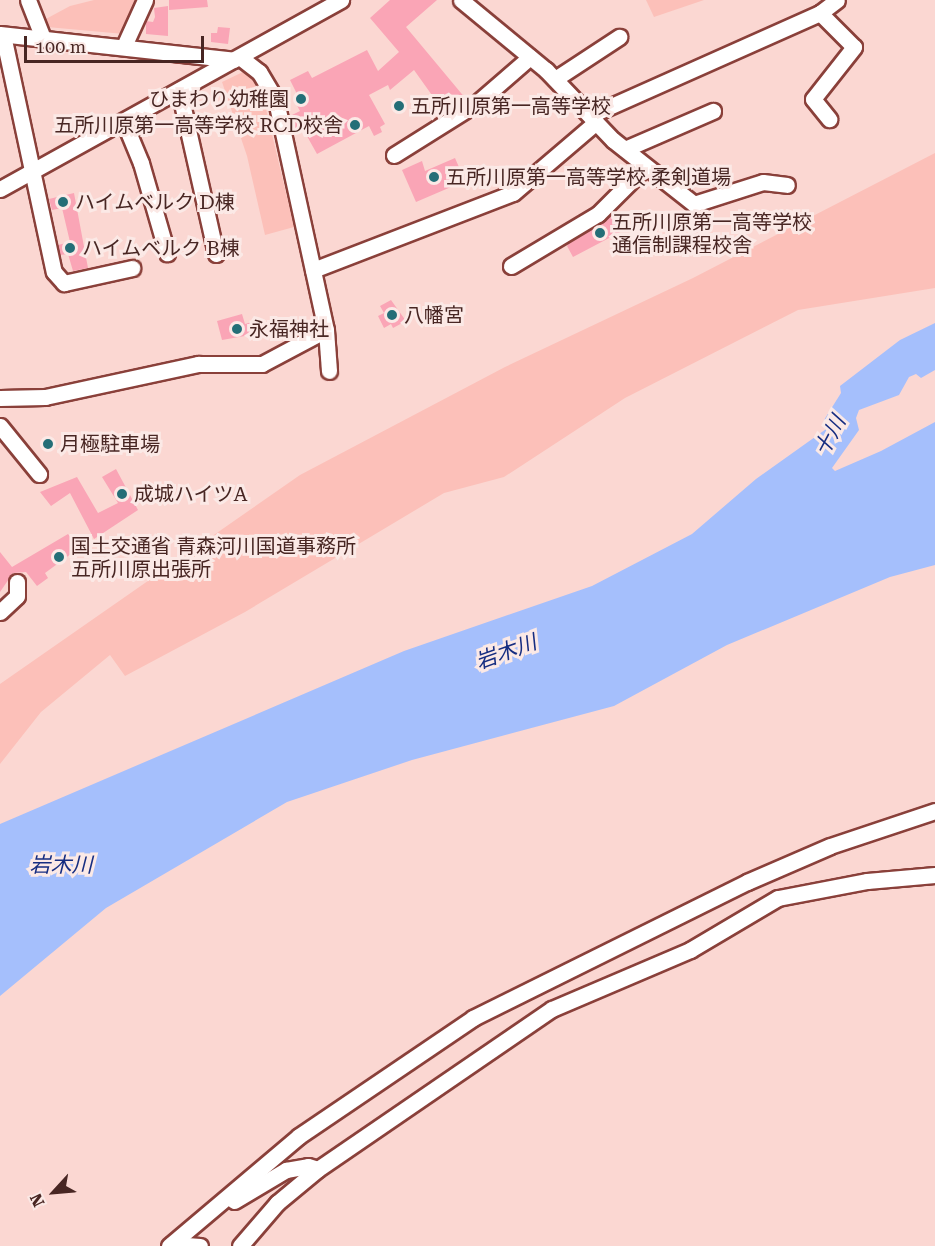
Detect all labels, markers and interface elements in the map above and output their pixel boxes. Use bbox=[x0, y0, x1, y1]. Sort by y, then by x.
scale bar bbox=[27, 24, 207, 62]
text: 100 m bbox=[35, 36, 86, 57]
place label: ひまわり幼稚園 bbox=[149, 87, 289, 111]
marker: ひまわり幼稚園 bbox=[294, 92, 308, 106]
place label: 五所川原第一高等学校 bbox=[411, 94, 611, 118]
marker: 五所川原第一高等学校 bbox=[392, 99, 406, 113]
place label: 五所川原第一高等学校 RCD校舎 bbox=[54, 113, 343, 137]
marker: 五所川原第一高等学校 RCD校舎 bbox=[348, 118, 362, 132]
place label: 五所川原第一高等学校 柔剣道場 bbox=[446, 165, 731, 189]
marker: 五所川原第一高等学校 柔剣道場 bbox=[427, 170, 441, 184]
place label: ハイムベルク D棟 bbox=[75, 190, 236, 214]
marker: ハイムベルク D棟 bbox=[56, 195, 70, 209]
place label: 五所川原第一高等学校 通信制課程校舎 bbox=[612, 210, 812, 257]
marker: 五所川原第一高等学校 通信制課程校舎 bbox=[593, 226, 607, 240]
place label: ハイムベルク B棟 bbox=[82, 236, 240, 260]
marker: ハイムベルク B棟 bbox=[63, 241, 77, 255]
place label: 八幡宮 bbox=[404, 303, 464, 327]
marker: 八幡宮 bbox=[385, 308, 399, 322]
place label: 永福神社 bbox=[249, 317, 329, 341]
marker: 永福神社 bbox=[230, 322, 244, 336]
water label: 十川 bbox=[809, 412, 851, 460]
place label: 月極駐車場 bbox=[60, 432, 160, 456]
marker: 月極駐車場 bbox=[41, 437, 55, 451]
place label: 成城ハイツA bbox=[134, 482, 248, 506]
marker: 成城ハイツA bbox=[115, 487, 129, 501]
place label: 国土交通省 青森河川国道事務所 五所川原出張所 bbox=[71, 534, 356, 581]
marker: 国土交通省 青森河川国道事務所 五所川原出張所 bbox=[52, 550, 66, 564]
water label: 岩木川 bbox=[472, 629, 540, 675]
water label: 岩木川 bbox=[30, 852, 92, 878]
north arrow bbox=[24, 1162, 84, 1222]
text: N bbox=[26, 1190, 49, 1210]

